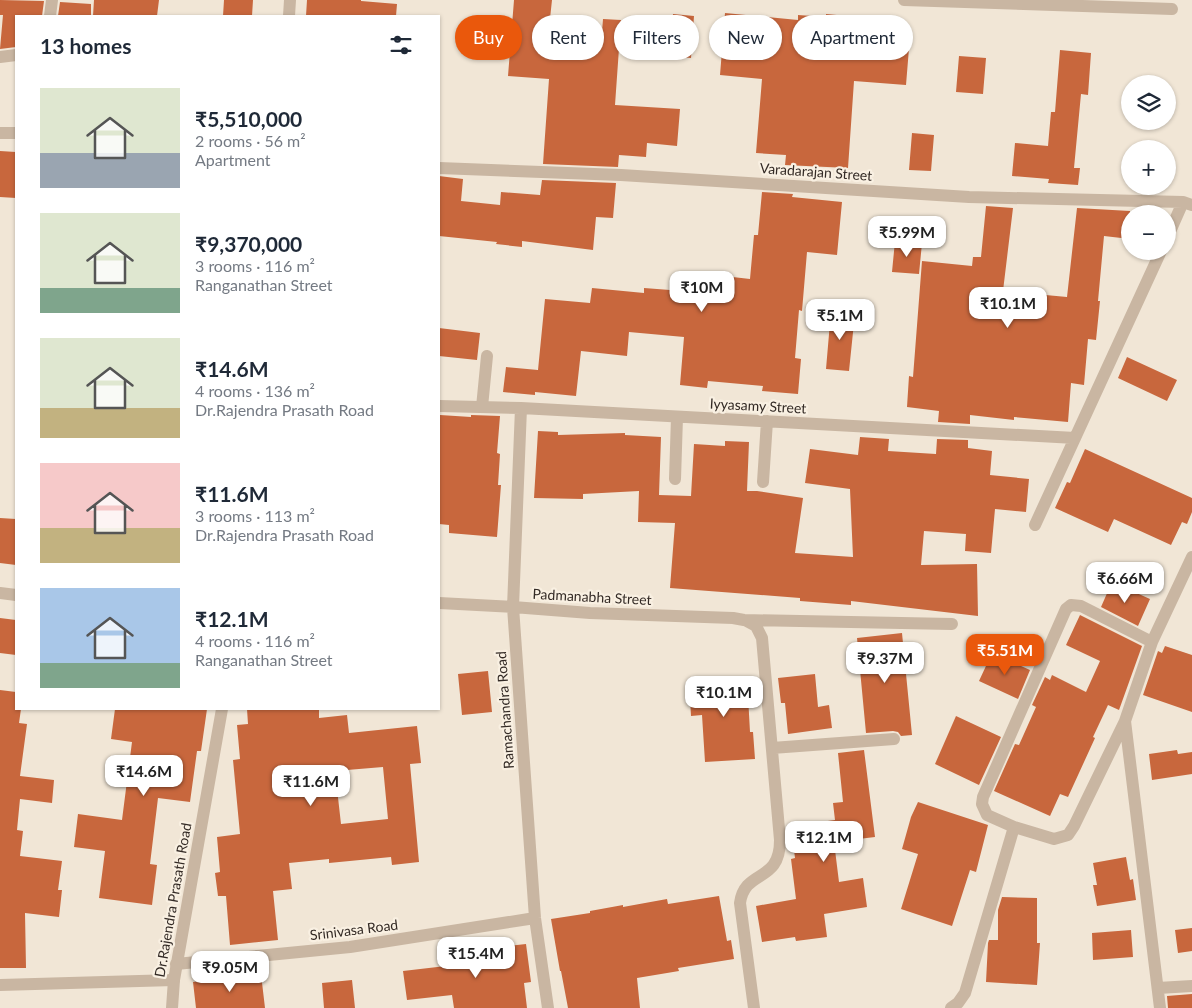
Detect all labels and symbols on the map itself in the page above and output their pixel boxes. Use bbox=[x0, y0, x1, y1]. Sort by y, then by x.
street label: Varadarajan Street bbox=[759, 159, 873, 184]
pin: ₹5.99M bbox=[866, 216, 948, 258]
pin: ₹10M bbox=[672, 270, 732, 313]
pin: ₹10.1M bbox=[967, 286, 1049, 329]
pin: ₹5.1M bbox=[805, 298, 875, 341]
street label: Iyyasamy Street bbox=[709, 394, 807, 417]
pin: ₹6.66M bbox=[1084, 562, 1166, 604]
street label: Padmanabha Street bbox=[532, 585, 652, 608]
pin: ₹5.51M bbox=[964, 634, 1046, 676]
pin: ₹9.37M bbox=[844, 642, 926, 684]
street label: Ramachandra Road bbox=[492, 651, 517, 769]
pin: ₹10.1M bbox=[683, 676, 765, 718]
pin: ₹14.6M bbox=[103, 754, 185, 797]
pin: ₹11.6M bbox=[270, 764, 352, 807]
pin: ₹12.1M bbox=[783, 820, 865, 863]
street label: Dr.Rajendra Prasath Road bbox=[151, 821, 194, 978]
street label: Srinivasa Road bbox=[309, 916, 399, 943]
pin: ₹15.4M bbox=[435, 936, 517, 979]
pin: ₹9.05M bbox=[189, 950, 271, 993]

